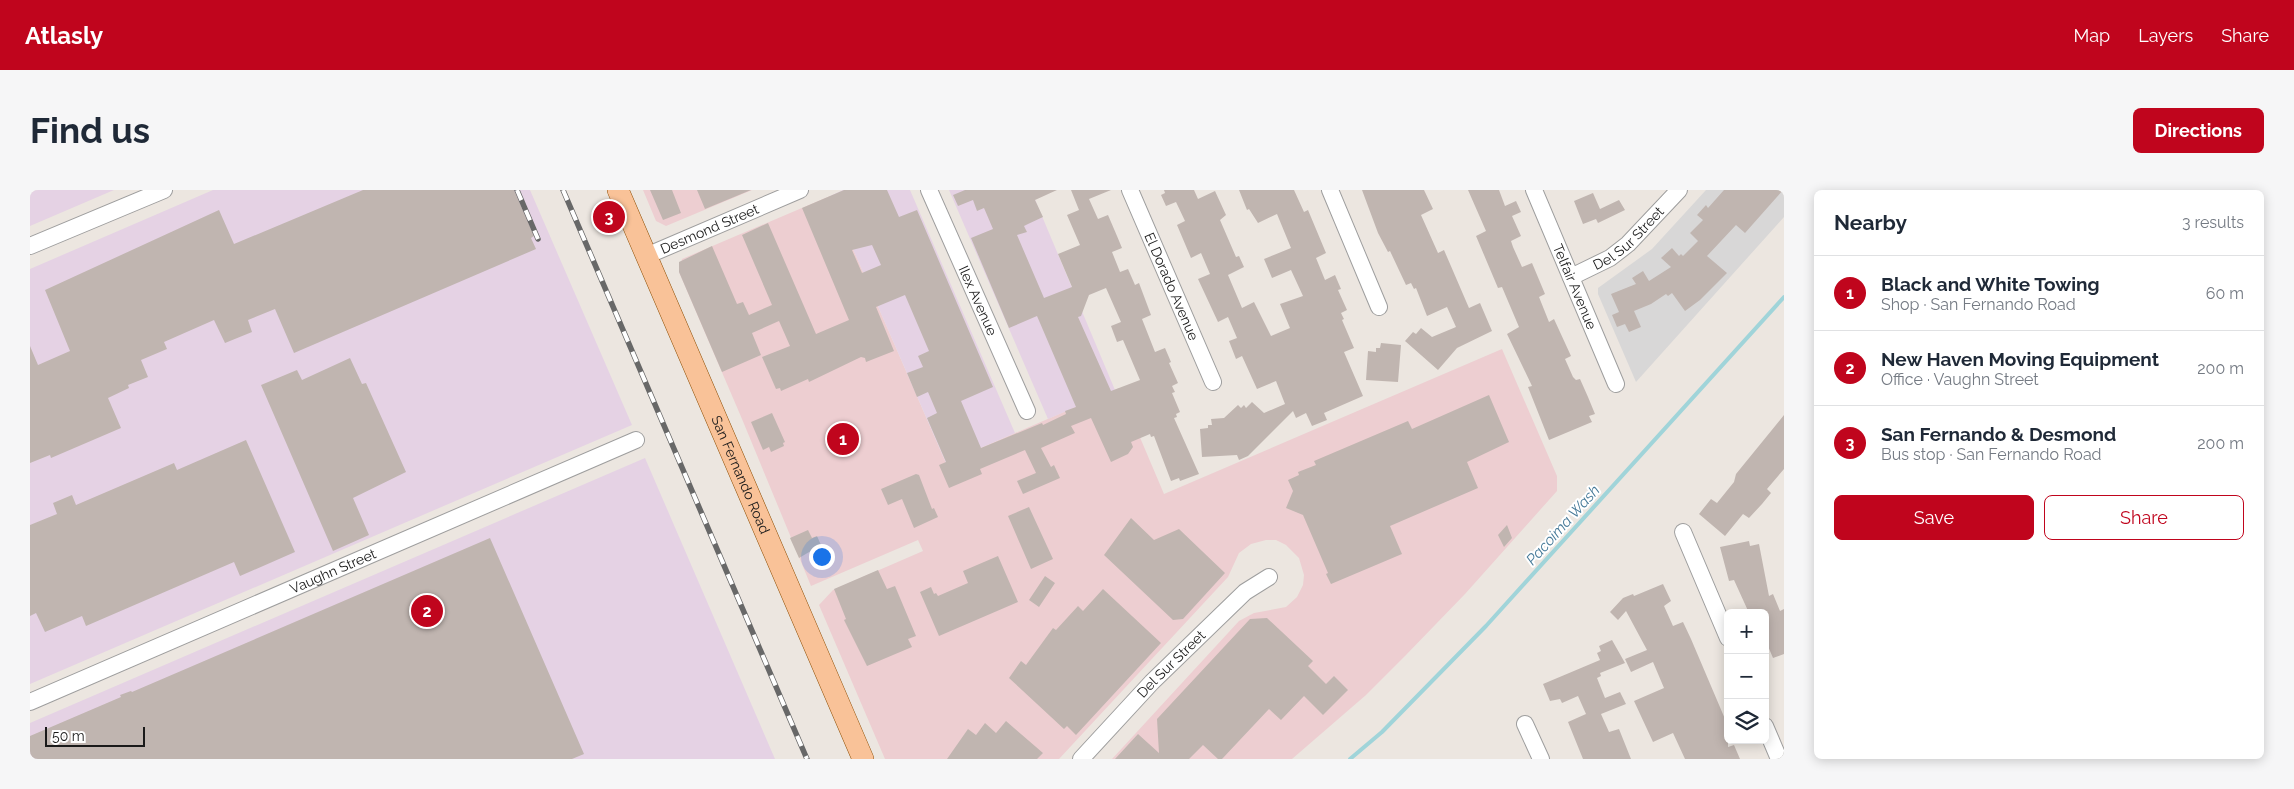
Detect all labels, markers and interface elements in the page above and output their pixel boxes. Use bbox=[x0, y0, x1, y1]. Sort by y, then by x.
text: Atlasly bbox=[25, 21, 103, 50]
text: Map bbox=[2074, 25, 2110, 46]
text: Layers bbox=[2138, 25, 2193, 46]
text: Share bbox=[2221, 25, 2269, 46]
button: Directions bbox=[2133, 108, 2264, 153]
text: Find us bbox=[30, 110, 150, 151]
pin: 3 bbox=[593, 198, 625, 236]
street label: Desmond Street bbox=[658, 201, 761, 257]
street label: Del Sur Street bbox=[1590, 203, 1667, 273]
text: Nearby bbox=[1834, 210, 1907, 235]
text: 3 results bbox=[2182, 213, 2244, 232]
street label: El Dorado Avenue bbox=[1141, 230, 1202, 343]
street label: Telfair Avenue bbox=[1550, 242, 1600, 332]
street label: Ilex Avenue bbox=[956, 263, 1000, 338]
text: Black and White Towing bbox=[1881, 273, 2100, 295]
text: 1 bbox=[1846, 284, 1854, 303]
text: 60 m bbox=[2206, 284, 2244, 303]
text: Shop · San Fernando Road bbox=[1881, 295, 2076, 314]
text: New Haven Moving Equipment bbox=[1881, 348, 2159, 370]
text: 2 bbox=[1845, 359, 1855, 378]
text: 200 m bbox=[2197, 359, 2244, 378]
text: Office · Vaughn Street bbox=[1881, 370, 2039, 389]
street label: San Fernando Road bbox=[708, 413, 773, 536]
pin: 1 bbox=[827, 420, 859, 458]
text: San Fernando & Desmond bbox=[1881, 423, 2116, 445]
text: 3 bbox=[1846, 434, 1854, 453]
text: 200 m bbox=[2197, 434, 2244, 453]
text: Bus stop · San Fernando Road bbox=[1881, 445, 2102, 464]
water label: Pacoima Wash bbox=[1522, 481, 1604, 569]
button: Save bbox=[1834, 495, 2034, 540]
button: Share bbox=[2044, 495, 2244, 540]
your location bbox=[809, 544, 835, 570]
street label: Vaughn Street bbox=[287, 545, 379, 597]
pin: 2 bbox=[411, 592, 443, 630]
map controls bbox=[1724, 609, 1769, 744]
button: + bbox=[1724, 609, 1769, 654]
street label: Del Sur Street bbox=[1134, 627, 1209, 701]
button: − bbox=[1724, 654, 1769, 699]
button: layers bbox=[1724, 699, 1769, 744]
scale bar bbox=[45, 724, 145, 747]
text: 50 m bbox=[52, 728, 85, 744]

